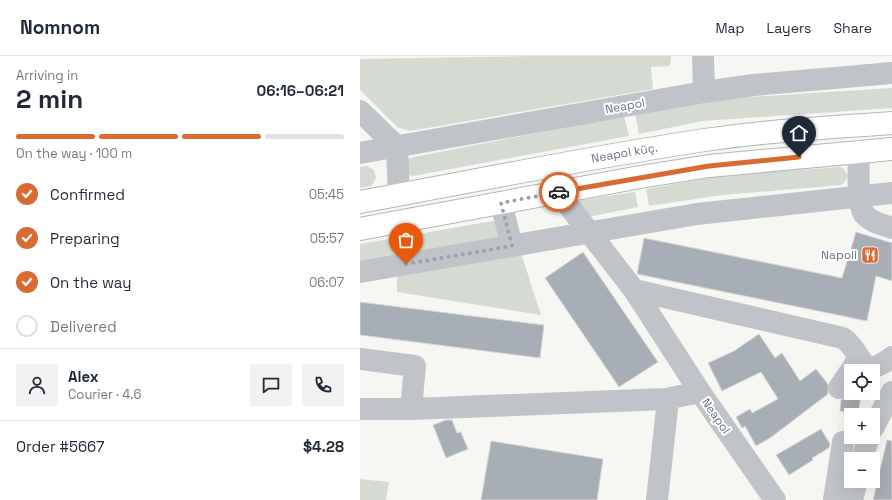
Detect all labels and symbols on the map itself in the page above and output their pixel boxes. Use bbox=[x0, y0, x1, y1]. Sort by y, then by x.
street label: Neapol bbox=[604, 95, 646, 117]
pin bbox=[782, 116, 816, 157]
street label: Neapol küç. bbox=[590, 139, 659, 167]
courier bbox=[539, 172, 579, 212]
pin bbox=[389, 223, 423, 264]
restaurant icon: Napoli bbox=[860, 245, 880, 265]
place label: Napoli bbox=[821, 247, 857, 263]
street label: Neapol bbox=[698, 395, 734, 437]

